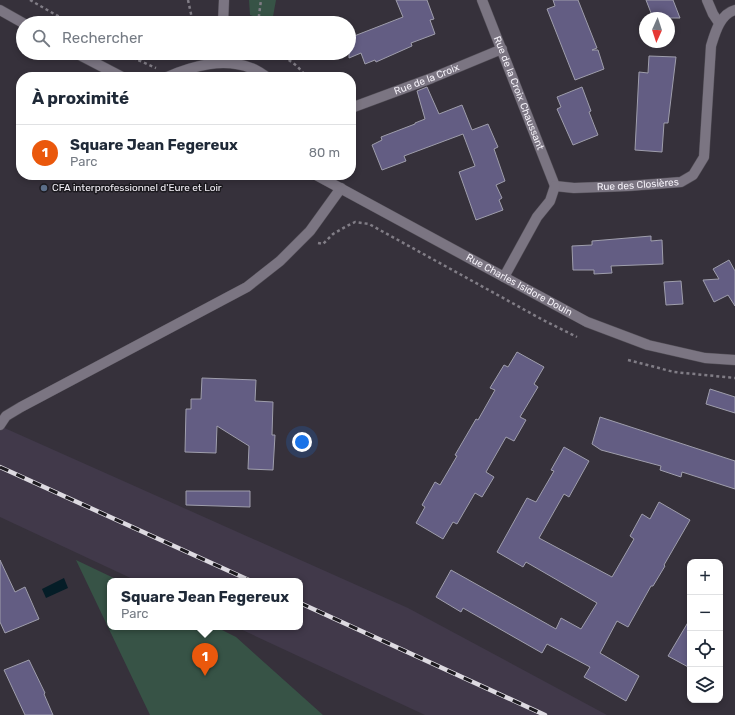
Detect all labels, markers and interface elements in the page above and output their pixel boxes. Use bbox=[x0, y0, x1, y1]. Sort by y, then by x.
north arrow bbox=[639, 12, 675, 48]
search box bbox=[16, 16, 356, 60]
icon: search bbox=[30, 27, 52, 49]
text: Rechercher bbox=[62, 29, 143, 47]
street label: Rue de la Croix Chaussant bbox=[491, 34, 546, 152]
street label: Rue de la Croix bbox=[393, 61, 462, 97]
text: À proximité bbox=[32, 88, 129, 108]
text: Square Jean Fegereux bbox=[70, 136, 238, 154]
text: 1 bbox=[42, 145, 48, 160]
text: 80 m bbox=[309, 145, 340, 160]
text: Parc bbox=[70, 154, 97, 169]
street label: Rue des Closières bbox=[597, 176, 679, 193]
place label: CFA interprofessionnel d'Eure et Loir bbox=[52, 182, 222, 194]
marker: CFA interprofessionnel d'Eure et Loir bbox=[39, 183, 49, 193]
street label: Rue Charles Isidore Douin bbox=[464, 251, 574, 319]
your location bbox=[292, 432, 312, 452]
map controls bbox=[687, 559, 723, 703]
button: + bbox=[687, 559, 723, 595]
popup bbox=[107, 578, 303, 630]
text: Square Jean Fegereux bbox=[121, 588, 289, 606]
button: − bbox=[687, 595, 723, 631]
text: Parc bbox=[121, 606, 148, 621]
button: locate bbox=[687, 631, 723, 667]
pin: 1 bbox=[192, 643, 218, 676]
button: layers bbox=[687, 667, 723, 703]

